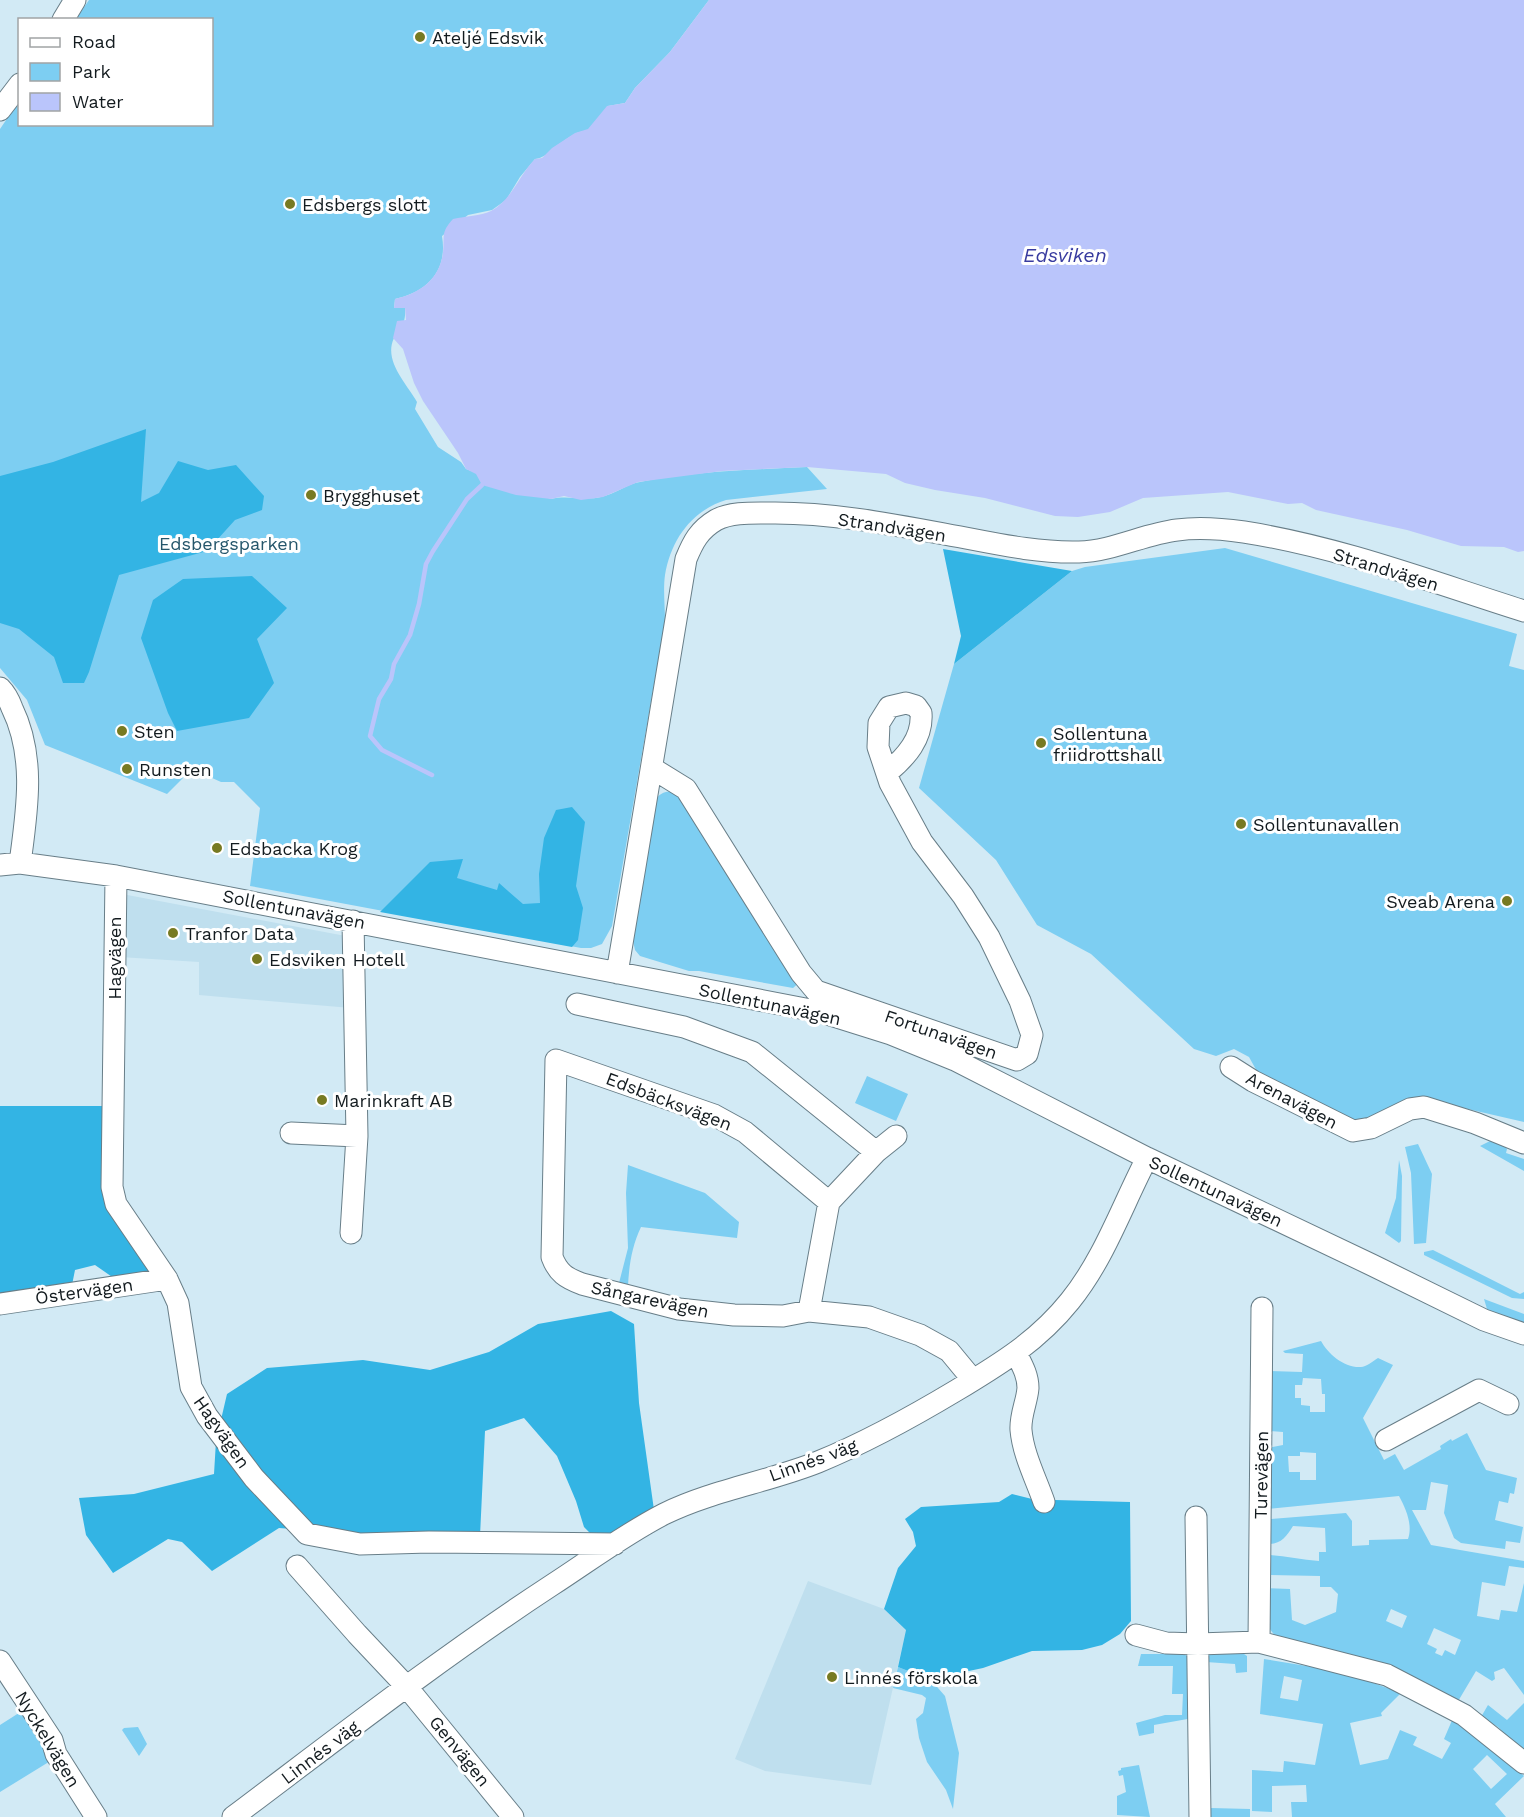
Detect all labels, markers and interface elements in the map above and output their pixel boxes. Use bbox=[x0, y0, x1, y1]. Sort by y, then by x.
legend bbox=[18, 18, 213, 126]
place label: Ateljé Edsvik bbox=[432, 27, 544, 48]
marker: Ateljé Edsvik bbox=[413, 30, 427, 44]
text: Road bbox=[72, 31, 116, 52]
text: Park bbox=[72, 61, 111, 82]
text: Water bbox=[72, 91, 124, 112]
place label: Edsbergs slott bbox=[302, 194, 428, 215]
marker: Edsbergs slott bbox=[283, 197, 297, 211]
water label: Edsviken bbox=[1023, 243, 1107, 267]
place label: Brygghuset bbox=[323, 485, 420, 506]
marker: Brygghuset bbox=[304, 488, 318, 502]
street label: Strandvägen bbox=[836, 508, 948, 546]
park label: Edsbergsparken bbox=[159, 533, 299, 554]
street label: Strandvägen bbox=[1331, 543, 1441, 595]
place label: Sten bbox=[134, 721, 175, 742]
place label: Sollentuna friidrottshall bbox=[1053, 723, 1162, 765]
marker: Sten bbox=[115, 724, 129, 738]
marker: Sollentuna friidrottshall bbox=[1034, 736, 1048, 750]
place label: Runsten bbox=[139, 759, 212, 780]
marker: Runsten bbox=[120, 762, 134, 776]
place label: Sollentunavallen bbox=[1253, 814, 1399, 835]
marker: Sollentunavallen bbox=[1234, 817, 1248, 831]
place label: Edsbacka Krog bbox=[229, 838, 358, 859]
marker: Edsbacka Krog bbox=[210, 841, 224, 855]
street label: Sollentunavägen bbox=[221, 885, 367, 933]
place label: Sveab Arena bbox=[1386, 891, 1495, 912]
marker: Sveab Arena bbox=[1500, 894, 1514, 908]
street label: Hagvägen bbox=[104, 916, 125, 1000]
place label: Tranfor Data bbox=[185, 923, 294, 944]
marker: Tranfor Data bbox=[166, 926, 180, 940]
place label: Edsviken Hotell bbox=[269, 949, 406, 970]
marker: Edsviken Hotell bbox=[250, 952, 264, 966]
street label: Sollentunavägen bbox=[697, 979, 843, 1029]
street label: Fortunavägen bbox=[882, 1005, 1000, 1063]
street label: Edsbäcksvägen bbox=[603, 1067, 735, 1135]
street label: Arenavägen bbox=[1243, 1067, 1341, 1133]
place label: Marinkraft AB bbox=[334, 1090, 453, 1111]
marker: Marinkraft AB bbox=[315, 1093, 329, 1107]
street label: Sollentunavägen bbox=[1146, 1151, 1286, 1231]
street label: Östervägen bbox=[34, 1274, 134, 1308]
street label: Sångarevägen bbox=[589, 1276, 711, 1322]
street label: Hagvägen bbox=[190, 1392, 254, 1472]
street label: Turevägen bbox=[1250, 1431, 1272, 1519]
street label: Linnés väg bbox=[766, 1434, 860, 1486]
place label: Linnés förskola bbox=[844, 1667, 978, 1688]
marker: Linnés förskola bbox=[825, 1670, 839, 1684]
street label: Nyckelvägen bbox=[11, 1687, 85, 1791]
street label: Genvägen bbox=[425, 1711, 495, 1791]
street label: Linnés väg bbox=[277, 1716, 364, 1788]

